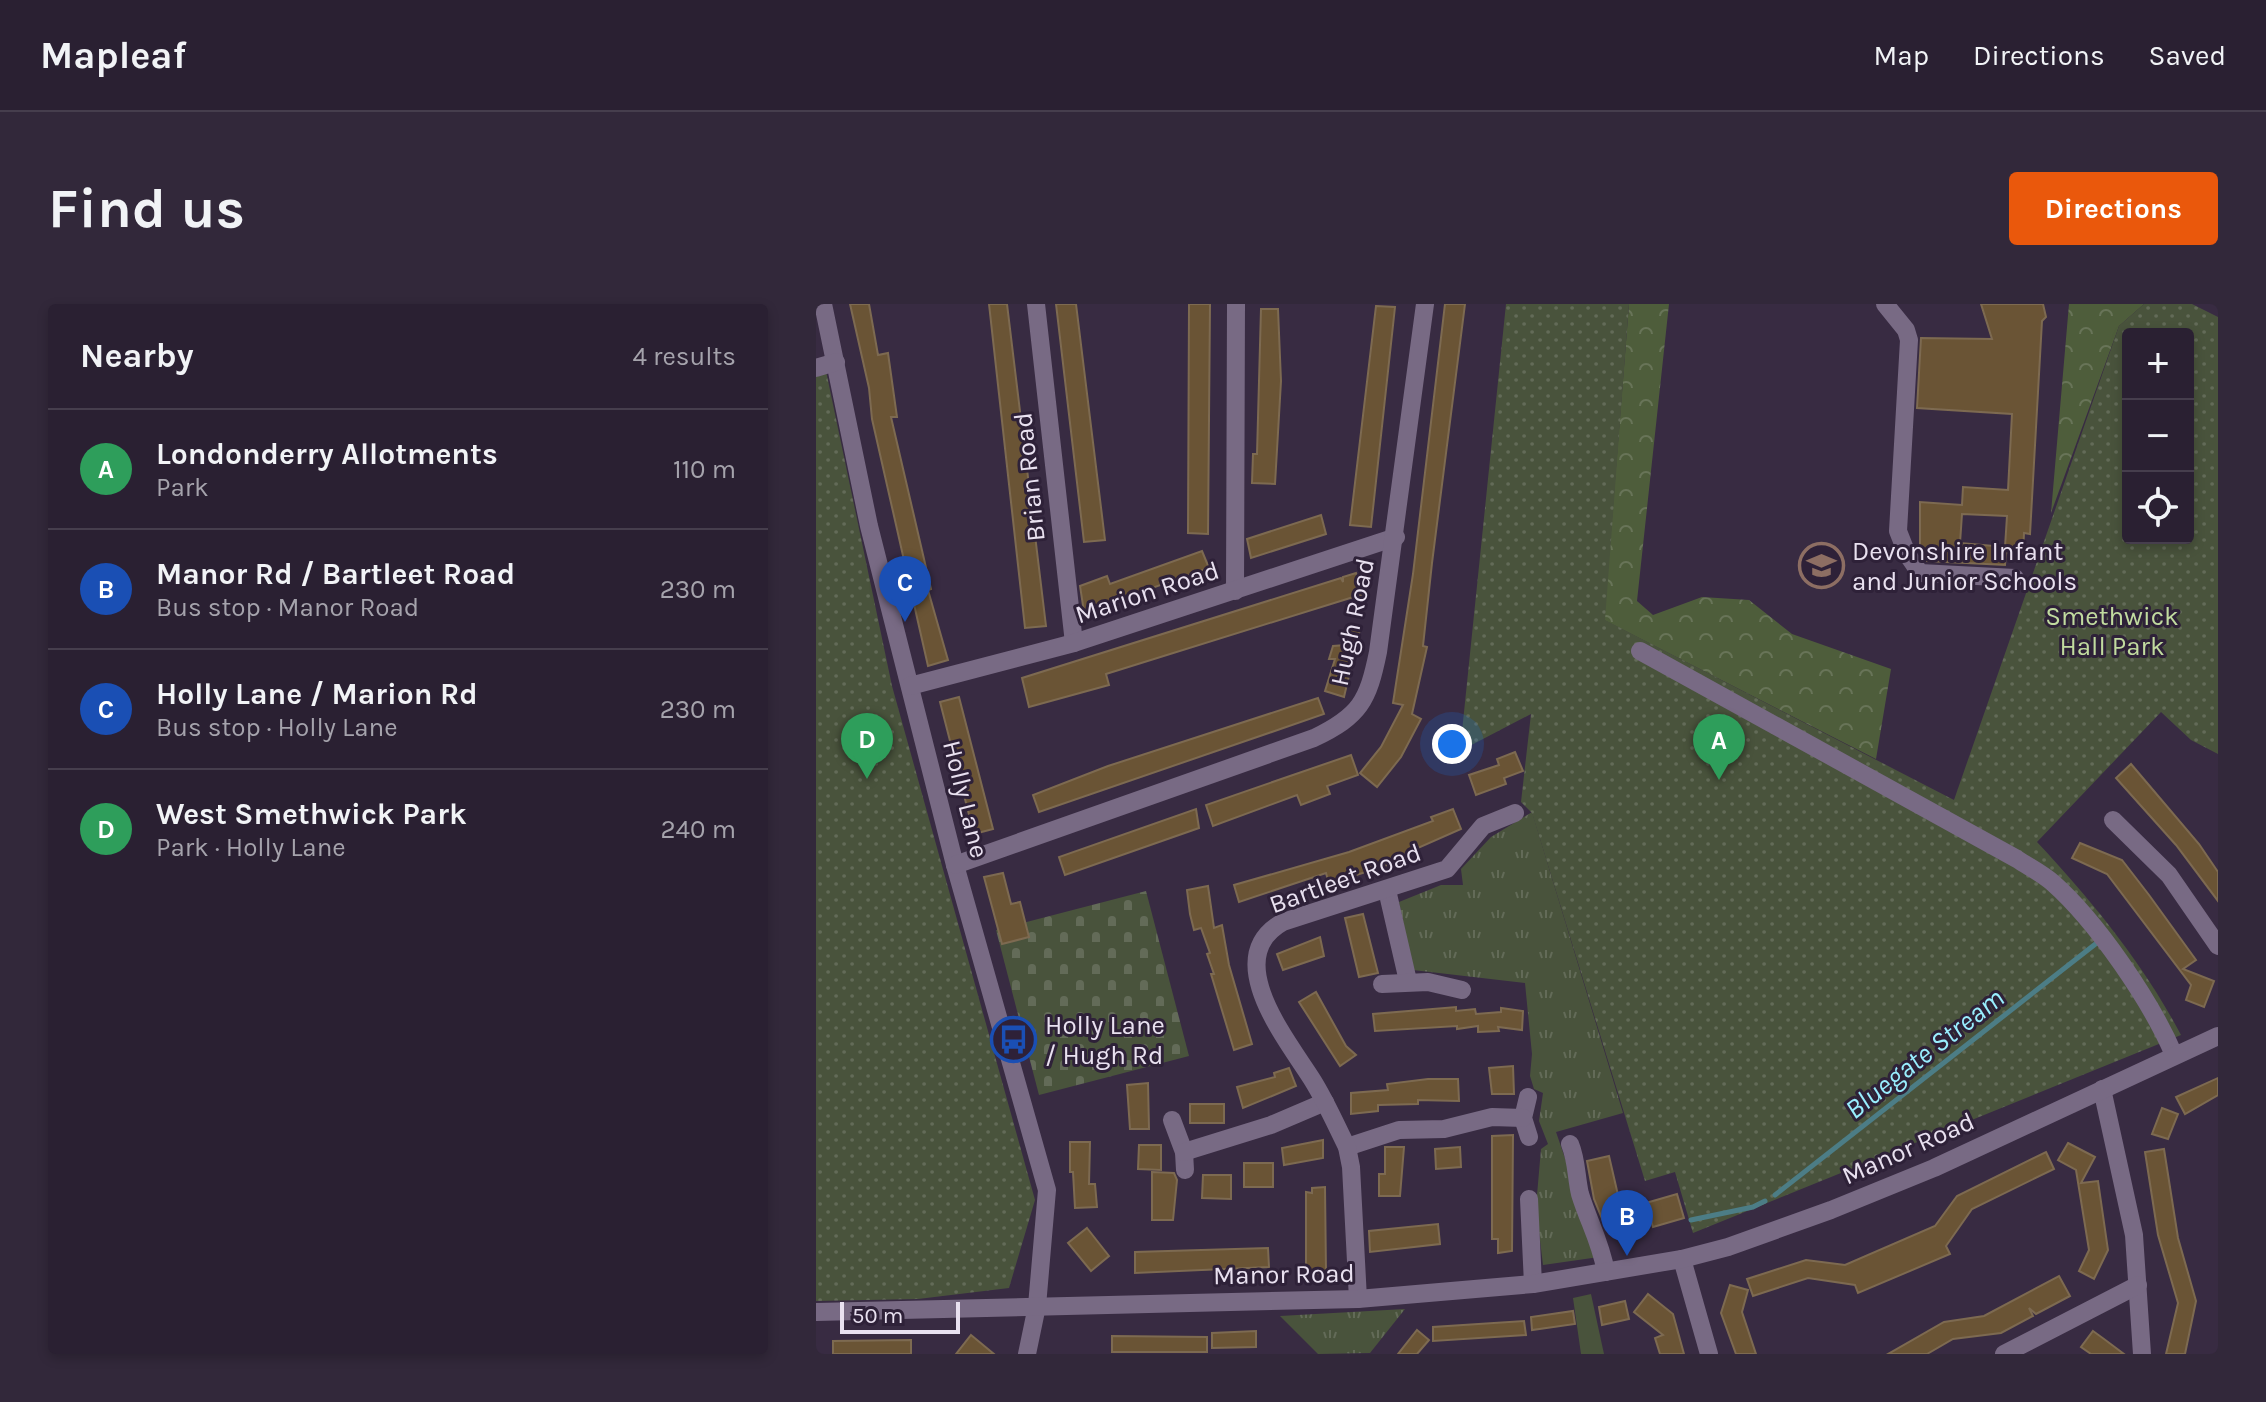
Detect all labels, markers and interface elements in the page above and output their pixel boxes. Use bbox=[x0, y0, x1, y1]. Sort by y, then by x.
text: Mapleaf bbox=[40, 33, 187, 78]
text: Map bbox=[1874, 39, 1929, 72]
text: Directions bbox=[1973, 39, 2105, 72]
text: Saved bbox=[2149, 39, 2226, 72]
button: Directions bbox=[2009, 172, 2218, 245]
text: Find us bbox=[48, 176, 245, 241]
map controls bbox=[2122, 328, 2194, 544]
button: + bbox=[2122, 328, 2194, 400]
text: Nearby bbox=[80, 336, 194, 376]
text: 4 results bbox=[632, 341, 736, 372]
button: − bbox=[2122, 400, 2194, 472]
street label: Brian Road bbox=[1007, 411, 1052, 543]
text: Londonderry Allotments bbox=[156, 436, 498, 472]
text: A bbox=[98, 454, 114, 485]
text: 110 m bbox=[673, 454, 736, 485]
text: Park bbox=[156, 472, 209, 503]
button: locate bbox=[2122, 472, 2194, 544]
place label: Devonshire Infant and Junior Schools bbox=[1852, 536, 2077, 597]
school or university icon: Devonshire Infant and Junior Schools bbox=[1797, 542, 1845, 590]
street label: Marion Road bbox=[1071, 555, 1223, 630]
text: Manor Rd / Bartleet Road bbox=[156, 556, 515, 592]
pin: C bbox=[879, 556, 931, 622]
street label: Hugh Road bbox=[1324, 556, 1381, 689]
text: B bbox=[98, 574, 114, 605]
text: 230 m bbox=[660, 574, 736, 605]
text: Bus stop · Manor Road bbox=[156, 592, 419, 623]
park label: Smethwick Hall Park bbox=[2045, 601, 2179, 662]
text: Holly Lane / Marion Rd bbox=[156, 676, 478, 712]
text: C bbox=[98, 694, 114, 725]
text: 230 m bbox=[660, 694, 736, 725]
text: Bus stop · Holly Lane bbox=[156, 712, 398, 743]
pin: D bbox=[841, 713, 893, 779]
pin: A bbox=[1693, 714, 1745, 780]
your location bbox=[1432, 724, 1472, 764]
street label: Holly Lane bbox=[936, 737, 995, 861]
text: West Smethwick Park bbox=[156, 796, 467, 832]
text: D bbox=[97, 814, 115, 845]
text: 240 m bbox=[660, 814, 736, 845]
text: Park · Holly Lane bbox=[156, 832, 346, 863]
street label: Bartleet Road bbox=[1265, 837, 1425, 920]
water label: Bluegate Stream bbox=[1838, 981, 2010, 1126]
place label: Holly Lane / Hugh Rd bbox=[1045, 1010, 1165, 1071]
bus stop icon: Holly Lane / Hugh Rd bbox=[990, 1016, 1038, 1064]
street label: Manor Road bbox=[1837, 1105, 1979, 1191]
pin: B bbox=[1601, 1190, 1653, 1256]
street label: Manor Road bbox=[1213, 1258, 1355, 1291]
scale bar bbox=[840, 1298, 960, 1334]
text: 50 m bbox=[852, 1303, 903, 1329]

